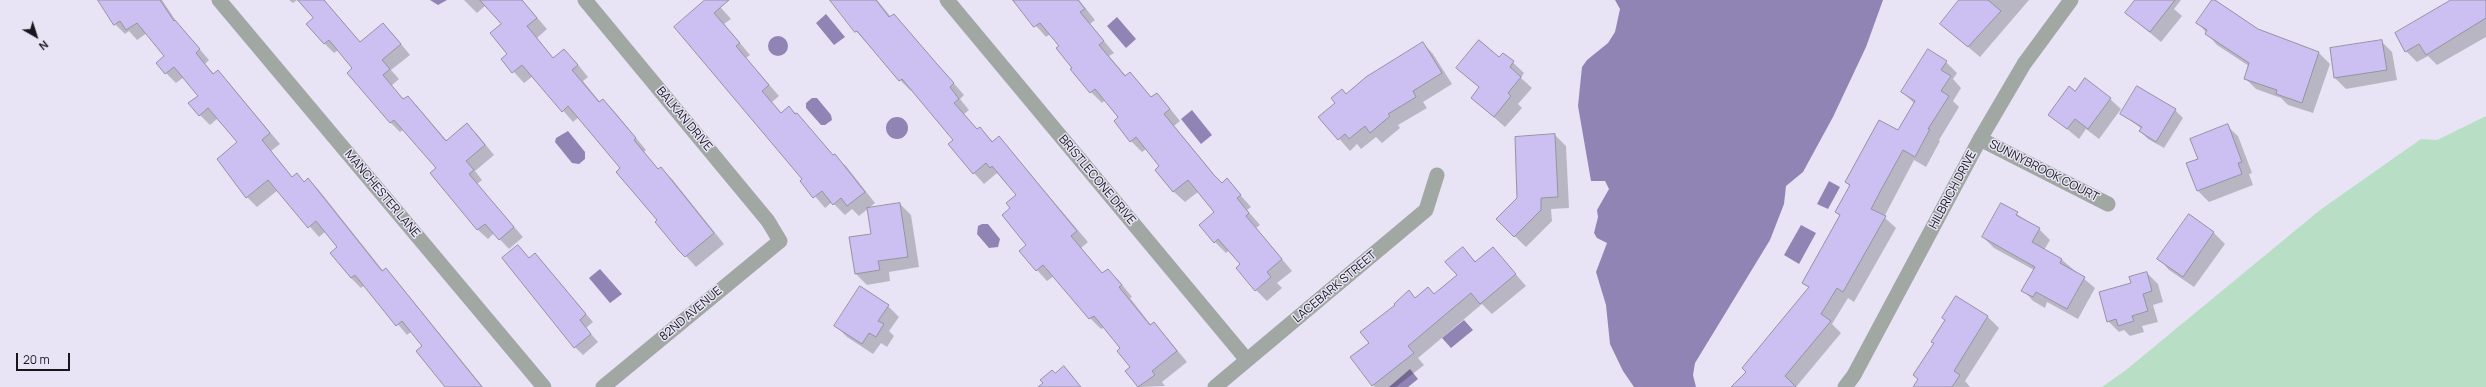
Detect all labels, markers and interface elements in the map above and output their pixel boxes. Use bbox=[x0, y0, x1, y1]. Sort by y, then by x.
north arrow bbox=[16, 16, 56, 56]
text: N bbox=[36, 37, 52, 54]
street label: BALKAN DRIVE bbox=[653, 84, 715, 154]
street label: BRISTLECONE DRIVE bbox=[1055, 132, 1139, 228]
street label: SUNNYBROOK COURT bbox=[1987, 137, 2101, 205]
street label: MANCHESTER LANE bbox=[341, 147, 423, 241]
street label: HILBRICH DRIVE bbox=[1926, 148, 1980, 232]
street label: LACEBARK STREET bbox=[1291, 248, 1379, 326]
street label: 82ND AVENUE bbox=[657, 284, 725, 344]
scale bar bbox=[18, 345, 72, 371]
text: 20 m bbox=[23, 351, 50, 368]

